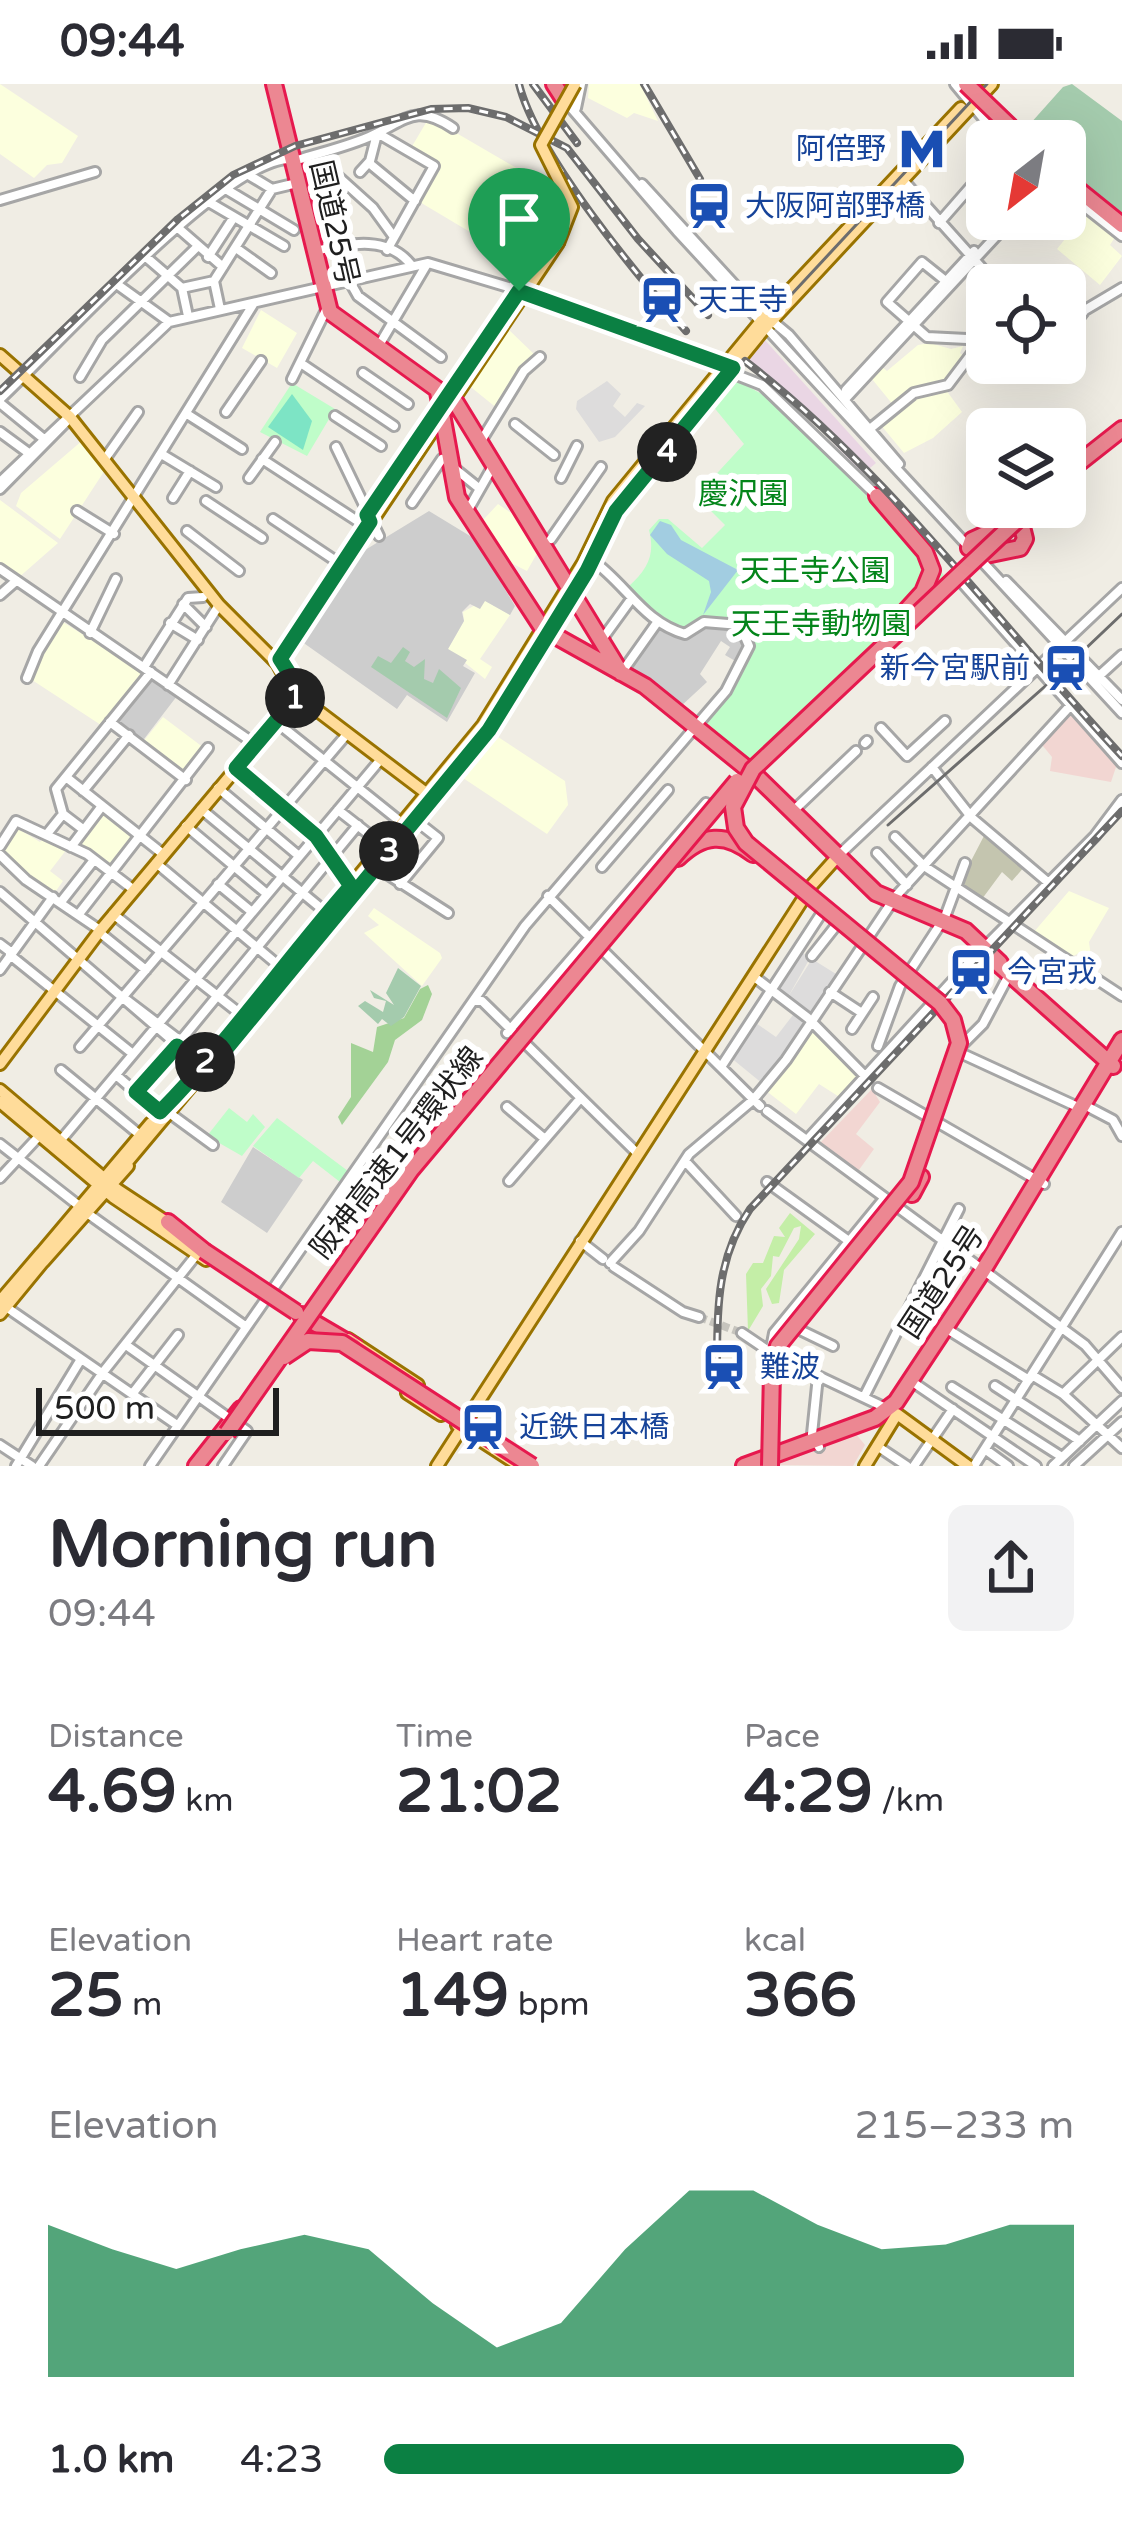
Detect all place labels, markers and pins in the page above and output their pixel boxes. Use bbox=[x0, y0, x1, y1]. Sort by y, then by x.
metro station icon: 阿倍野 bbox=[897, 124, 947, 174]
place label: 阿倍野 bbox=[796, 131, 886, 168]
pin bbox=[468, 168, 570, 291]
station icon: 大阪阿部野橋 bbox=[684, 181, 734, 231]
place label: 大阪阿部野橋 bbox=[745, 188, 925, 225]
station icon: 天王寺 bbox=[637, 275, 687, 325]
place label: 天王寺 bbox=[698, 282, 788, 319]
pin: 4 bbox=[637, 422, 697, 482]
station icon: 新今宮駅前 bbox=[1041, 643, 1091, 693]
place label: 新今宮駅前 bbox=[880, 650, 1030, 687]
pin: 1 bbox=[265, 668, 325, 728]
pin: 3 bbox=[359, 821, 419, 881]
station icon: 今宮戎 bbox=[946, 947, 996, 997]
place label: 今宮戎 bbox=[1007, 954, 1097, 991]
pin: 2 bbox=[175, 1032, 235, 1092]
station icon: 難波 bbox=[699, 1342, 749, 1392]
place label: 難波 bbox=[760, 1349, 820, 1386]
station icon: 近鉄日本橋 bbox=[458, 1402, 508, 1452]
place label: 近鉄日本橋 bbox=[519, 1409, 669, 1446]

